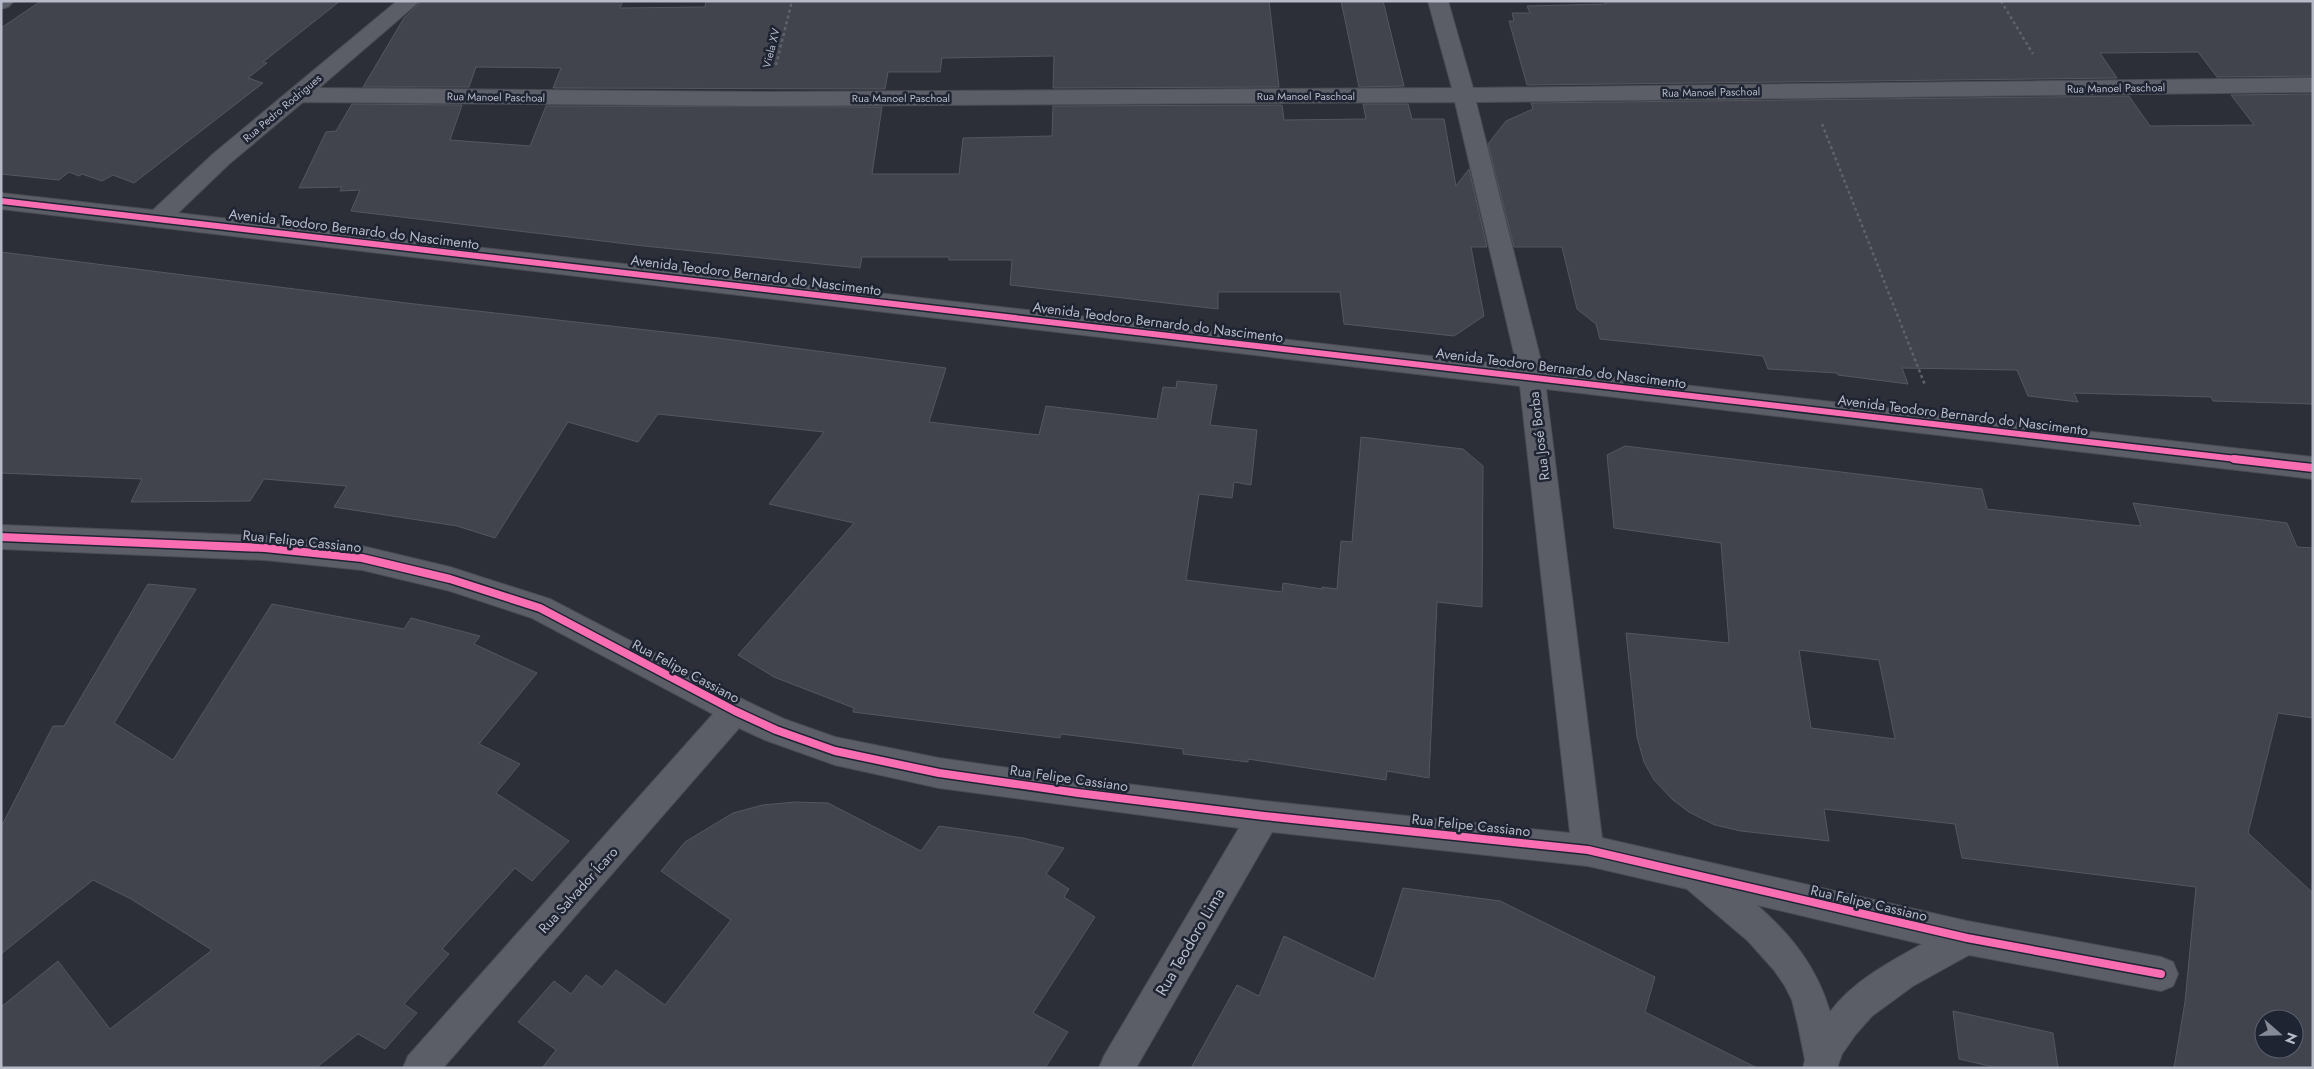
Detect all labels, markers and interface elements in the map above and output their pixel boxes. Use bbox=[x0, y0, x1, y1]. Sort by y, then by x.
street label: Viela XV bbox=[758, 26, 784, 70]
street label: Rua Pedro Rodrigues bbox=[239, 70, 325, 146]
street label: Rua Manoel Paschoal bbox=[2067, 79, 2165, 97]
street label: Rua Manoel Paschoal bbox=[1662, 83, 1760, 101]
street label: Rua Manoel Paschoal bbox=[447, 88, 545, 106]
street label: Rua Manoel Paschoal bbox=[1257, 88, 1355, 104]
street label: Rua Manoel Paschoal bbox=[852, 90, 950, 106]
street label: Avenida Teodoro Bernardo do Nascimento bbox=[228, 204, 481, 254]
street label: Avenida Teodoro Bernardo do Nascimento bbox=[630, 250, 883, 300]
street label: Avenida Teodoro Bernardo do Nascimento bbox=[1032, 297, 1285, 347]
street label: Avenida Teodoro Bernardo do Nascimento bbox=[1435, 343, 1688, 393]
street label: Avenida Teodoro Bernardo do Nascimento bbox=[1837, 390, 2090, 440]
street label: Rua José Borba bbox=[1524, 391, 1554, 481]
street label: Rua Felipe Cassiano bbox=[242, 525, 363, 557]
street label: Rua Felipe Cassiano bbox=[629, 634, 744, 708]
street label: Rua Felipe Cassiano bbox=[1009, 760, 1130, 796]
street label: Rua Felipe Cassiano bbox=[1411, 809, 1532, 841]
street label: Rua Salvador Ícaro bbox=[534, 842, 623, 938]
street label: Rua Felipe Cassiano bbox=[1809, 880, 1930, 926]
street label: Rua Teodoro Lima bbox=[1150, 884, 1230, 1000]
north arrow bbox=[2254, 1009, 2304, 1059]
text: N bbox=[2280, 1030, 2303, 1047]

